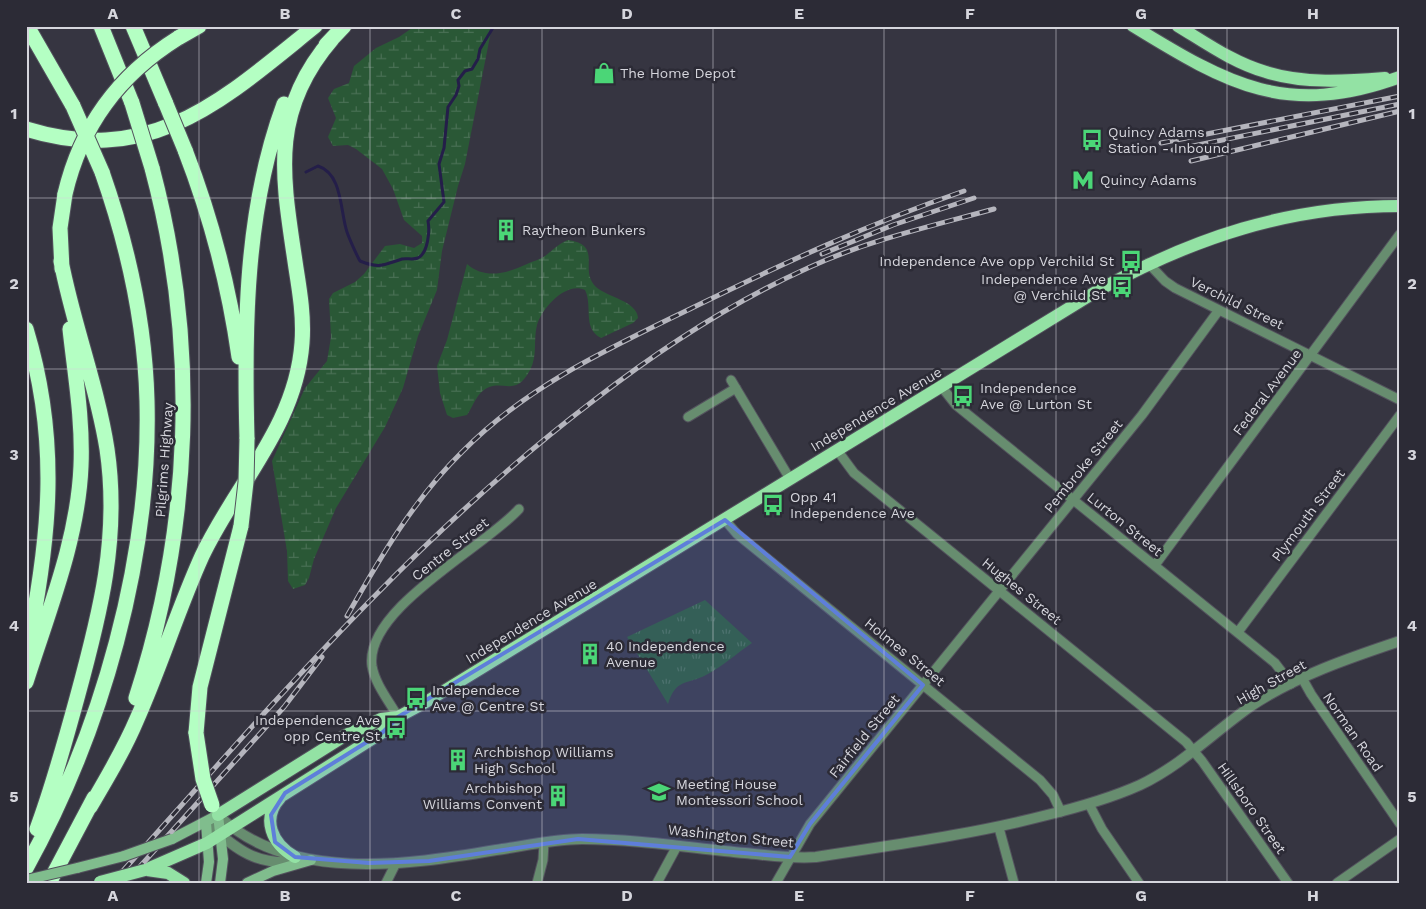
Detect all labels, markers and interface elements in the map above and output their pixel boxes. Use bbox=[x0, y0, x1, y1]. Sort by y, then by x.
text: A bbox=[108, 4, 119, 23]
text: B bbox=[280, 4, 291, 23]
text: C bbox=[451, 4, 462, 23]
text: D bbox=[621, 4, 633, 23]
text: E bbox=[794, 4, 804, 23]
text: F bbox=[965, 4, 975, 23]
text: G bbox=[1135, 4, 1147, 23]
text: H bbox=[1307, 4, 1319, 23]
shop icon: The Home Depot bbox=[591, 60, 617, 86]
place label: The Home Depot bbox=[620, 65, 736, 81]
text: 1 bbox=[11, 104, 17, 123]
text: 1 bbox=[1409, 104, 1415, 123]
place label: Quincy Adams Station - Inbound bbox=[1108, 124, 1230, 156]
bus stop icon: Quincy Adams Station - Inbound bbox=[1079, 127, 1105, 153]
metro station icon: Quincy Adams bbox=[1070, 167, 1096, 193]
place label: Quincy Adams bbox=[1100, 172, 1197, 188]
building icon: Raytheon Bunkers bbox=[493, 217, 519, 243]
place label: Raytheon Bunkers bbox=[522, 222, 646, 238]
bus stop icon: Independence Ave opp Verchild St bbox=[1118, 248, 1144, 274]
place label: Independence Ave opp Verchild St bbox=[879, 253, 1114, 269]
place label: Independence Ave @ Verchild St bbox=[981, 271, 1106, 303]
street label: Verchild Street bbox=[1188, 273, 1287, 333]
text: 2 bbox=[9, 274, 19, 293]
bus stop icon: Independence Ave @ Verchild St bbox=[1109, 274, 1135, 300]
text: 2 bbox=[1407, 274, 1417, 293]
street label: Federal Avenue bbox=[1229, 346, 1305, 438]
street label: Independence Avenue bbox=[807, 363, 945, 455]
place label: Independence Ave @ Lurton St bbox=[980, 380, 1092, 412]
bus stop icon: Independence Ave @ Lurton St bbox=[950, 383, 976, 409]
street label: Pilgrims Highway bbox=[152, 401, 176, 518]
street label: Pembroke Street bbox=[1041, 416, 1126, 516]
text: 3 bbox=[9, 445, 19, 464]
text: 3 bbox=[1407, 445, 1417, 464]
street label: Plymouth Street bbox=[1268, 466, 1348, 564]
place label: Opp 41 Independence Ave bbox=[790, 489, 915, 521]
street label: Lurton Street bbox=[1084, 489, 1166, 559]
bus stop icon: Opp 41 Independence Ave bbox=[760, 492, 786, 518]
street label: Centre Street bbox=[409, 514, 492, 584]
street label: Hughes Street bbox=[979, 554, 1065, 628]
street label: Independence Avenue bbox=[462, 575, 600, 667]
street label: Holmes Street bbox=[862, 615, 948, 689]
text: 4 bbox=[9, 616, 19, 635]
text: 4 bbox=[1407, 616, 1417, 635]
place label: 40 Independence Avenue bbox=[606, 638, 725, 670]
building icon: 40 Independence Avenue bbox=[577, 641, 603, 667]
street label: High Street bbox=[1233, 656, 1309, 708]
place label: Independece Ave @ Centre St bbox=[432, 682, 545, 714]
bus stop icon: Independece Ave @ Centre St bbox=[403, 685, 429, 711]
street label: Norman Road bbox=[1320, 689, 1386, 775]
street label: Fairfield Street bbox=[826, 691, 903, 781]
place label: Independence Ave opp Centre St bbox=[255, 712, 380, 744]
bus stop icon: Independence Ave opp Centre St bbox=[383, 715, 409, 741]
place label: Archbishop Williams High School bbox=[474, 744, 614, 776]
building icon: Archbishop Williams High School bbox=[445, 747, 471, 773]
street label: Hillsboro Street bbox=[1214, 759, 1290, 857]
place label: Meeting House Montessori School bbox=[676, 776, 803, 808]
school or university icon: Meeting House Montessori School bbox=[646, 779, 672, 805]
place label: Archbishop Williams Convent bbox=[423, 780, 542, 812]
building icon: Archbishop Williams Convent bbox=[545, 783, 571, 809]
text: 5 bbox=[9, 787, 19, 806]
text: 5 bbox=[1407, 787, 1417, 806]
street label: Washington Street bbox=[667, 821, 795, 851]
text: A bbox=[108, 886, 119, 905]
text: B bbox=[280, 886, 291, 905]
text: C bbox=[451, 886, 462, 905]
text: D bbox=[621, 886, 633, 905]
text: E bbox=[794, 886, 804, 905]
text: F bbox=[965, 886, 975, 905]
text: G bbox=[1135, 886, 1147, 905]
text: H bbox=[1307, 886, 1319, 905]

